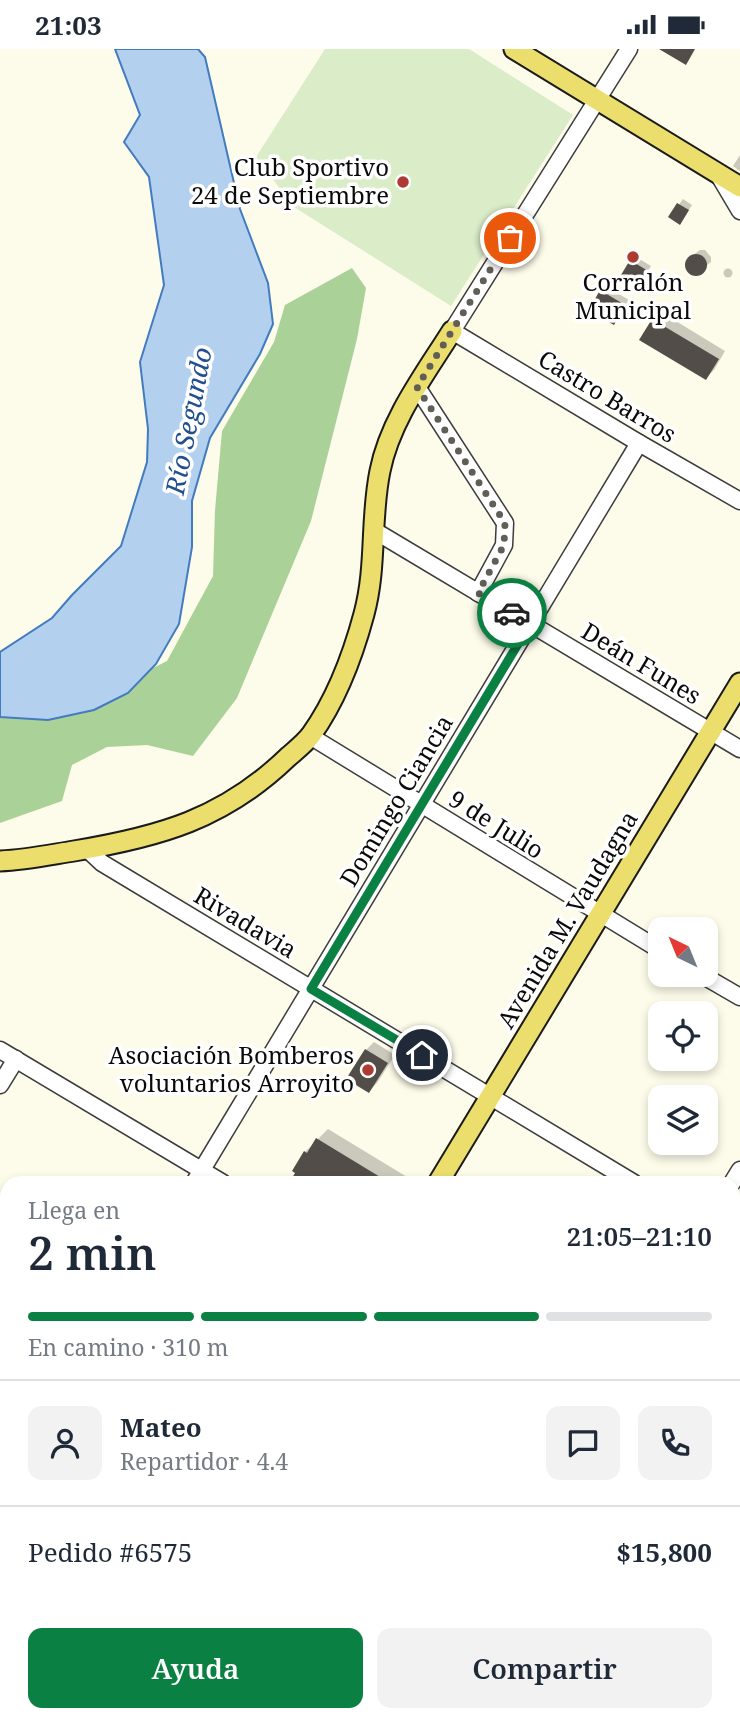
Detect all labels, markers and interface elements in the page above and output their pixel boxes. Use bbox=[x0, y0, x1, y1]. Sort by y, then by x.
text: 21:03 bbox=[35, 7, 102, 43]
place label: Club Sportivo 24 de Septiembre bbox=[191, 150, 389, 211]
marker: Club Sportivo 24 de Septiembre bbox=[395, 174, 411, 190]
pin bbox=[480, 208, 540, 268]
icon: bag bbox=[491, 219, 529, 257]
marker: Corralón Municipal bbox=[625, 249, 641, 265]
place label: Corralón Municipal bbox=[575, 265, 692, 326]
street label: Castro Barros bbox=[533, 342, 683, 450]
water label: Río Segundo bbox=[156, 344, 220, 499]
courier bbox=[477, 578, 547, 648]
icon: car bbox=[493, 594, 531, 632]
street label: Deán Funes bbox=[576, 614, 708, 711]
street label: Domingo Ciancia bbox=[331, 708, 460, 892]
street label: 9 de Julio bbox=[443, 782, 551, 866]
street label: Avenida M. Vaudagna bbox=[489, 804, 645, 1034]
street label: Rivadavia bbox=[188, 878, 303, 965]
north arrow bbox=[648, 917, 718, 987]
map controls bbox=[648, 917, 718, 1155]
button: locate bbox=[648, 1001, 718, 1071]
pin bbox=[392, 1025, 452, 1085]
icon: home bbox=[403, 1036, 441, 1074]
place label: Asociación Bomberos voluntarios Arroyito bbox=[109, 1038, 354, 1099]
marker: Asociación Bomberos voluntarios Arroyito bbox=[360, 1062, 376, 1078]
button: layers bbox=[648, 1085, 718, 1155]
text: Llega en bbox=[28, 1194, 120, 1226]
text: 21:05–21:10 bbox=[566, 1218, 712, 1254]
text: 2 min bbox=[28, 1221, 156, 1283]
text: En camino · 310 m bbox=[28, 1331, 229, 1363]
button: person bbox=[28, 1406, 102, 1480]
button: chat bbox=[546, 1406, 620, 1480]
button: phone bbox=[638, 1406, 712, 1480]
text: Mateo bbox=[120, 1409, 202, 1445]
text: Repartidor · 4.4 bbox=[120, 1445, 288, 1477]
text: Pedido #6575 bbox=[28, 1534, 192, 1570]
text: $15,800 bbox=[616, 1534, 712, 1570]
button: Ayuda bbox=[28, 1628, 363, 1708]
button: Compartir bbox=[377, 1628, 712, 1708]

